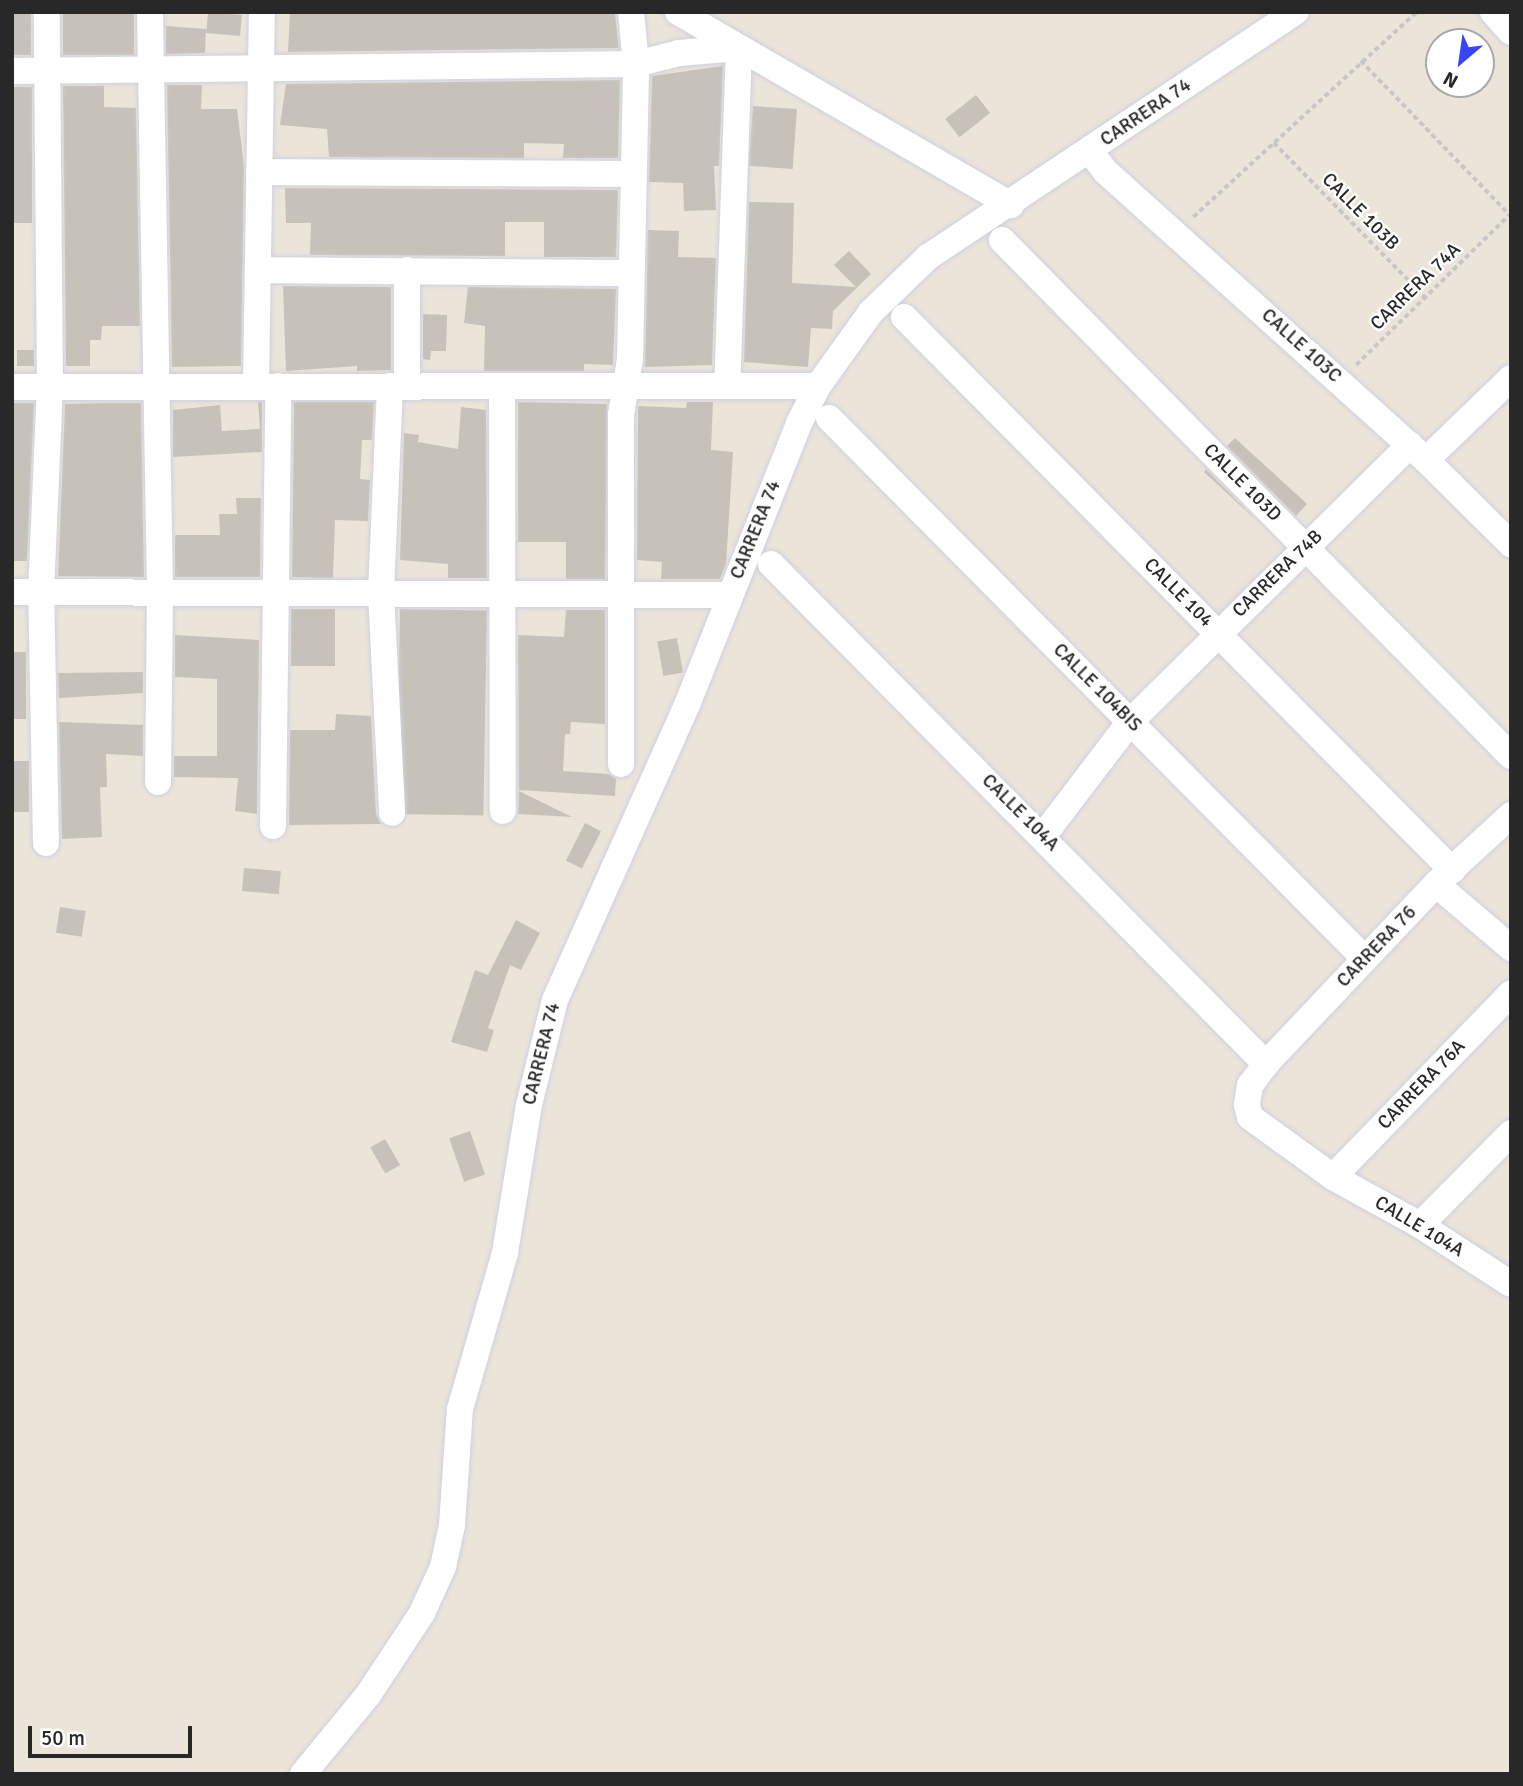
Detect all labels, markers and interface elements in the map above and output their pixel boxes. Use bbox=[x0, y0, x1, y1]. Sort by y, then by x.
north arrow bbox=[1425, 28, 1495, 98]
text: N bbox=[1439, 66, 1462, 93]
street label: CARRERA 74 bbox=[1096, 74, 1196, 152]
street label: CALLE 103B bbox=[1317, 169, 1403, 255]
street label: CARRERA 74A bbox=[1366, 239, 1466, 335]
street label: CALLE 103C bbox=[1256, 304, 1346, 388]
street label: CALLE 103D bbox=[1198, 439, 1286, 527]
street label: CARRERA 74 bbox=[726, 477, 786, 583]
street label: CARRERA 74B bbox=[1228, 526, 1328, 622]
street label: CALLE 104 bbox=[1139, 554, 1217, 632]
street label: CALLE 104BIS bbox=[1048, 639, 1146, 737]
street label: CALLE 104A bbox=[977, 770, 1063, 856]
street label: CARRERA 76 bbox=[1333, 902, 1421, 992]
street label: CARRERA 74 bbox=[518, 1001, 566, 1107]
street label: CARRERA 76A bbox=[1374, 1035, 1470, 1135]
street label: CALLE 104A bbox=[1370, 1192, 1468, 1262]
scale bar bbox=[32, 1712, 196, 1756]
text: 50 m bbox=[41, 1725, 85, 1751]

